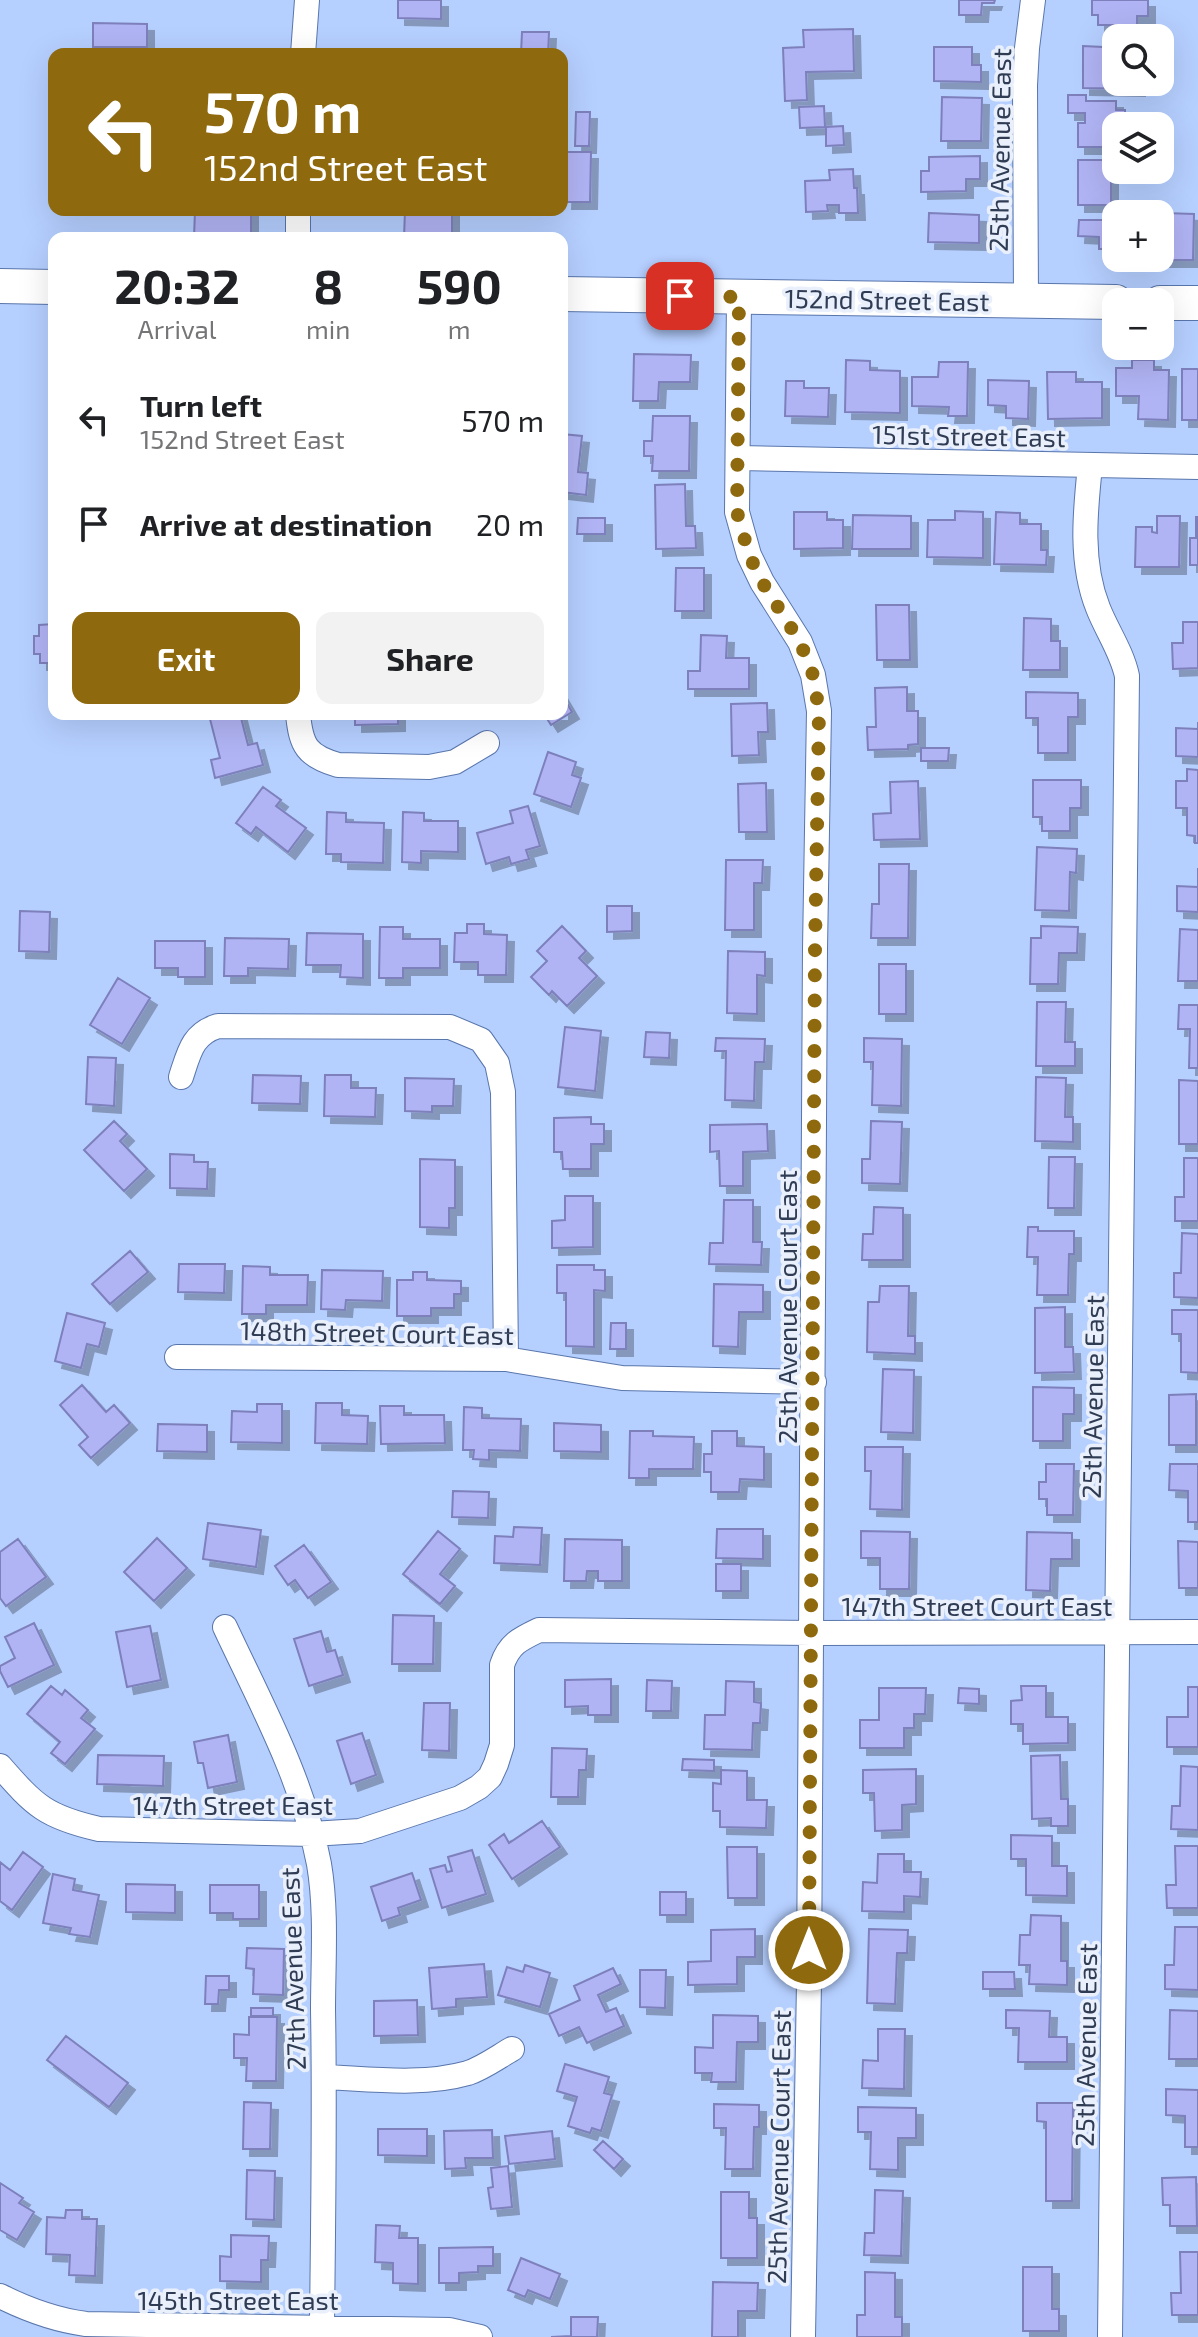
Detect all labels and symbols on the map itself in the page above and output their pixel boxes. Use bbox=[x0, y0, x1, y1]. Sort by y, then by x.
street label: 25th Avenue East bbox=[982, 48, 1016, 252]
pin bbox=[646, 262, 714, 330]
street label: 152nd Street East bbox=[784, 282, 990, 316]
street label: 151st Street East bbox=[872, 418, 1066, 452]
street label: 25th Avenue Court East bbox=[771, 1170, 802, 1444]
street label: 25th Avenue East bbox=[1075, 1295, 1109, 1499]
street label: 148th Street Court East bbox=[240, 1314, 514, 1350]
street label: 147th Street Court East bbox=[842, 1590, 1113, 1621]
street label: 147th Street East bbox=[133, 1789, 333, 1820]
street label: 27th Avenue East bbox=[273, 1867, 311, 2071]
position arrow bbox=[767, 1908, 851, 1992]
street label: 25th Avenue East bbox=[1068, 1943, 1102, 2147]
street label: 25th Avenue Court East bbox=[760, 2010, 796, 2284]
street label: 145th Street East bbox=[137, 2284, 339, 2315]

